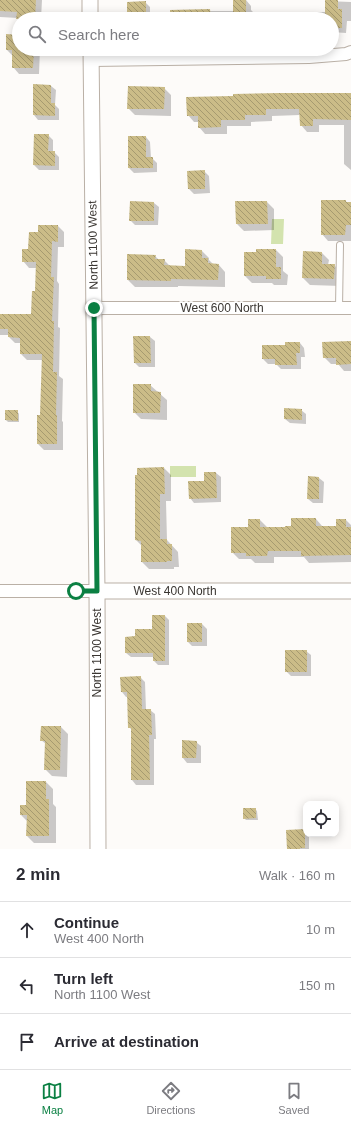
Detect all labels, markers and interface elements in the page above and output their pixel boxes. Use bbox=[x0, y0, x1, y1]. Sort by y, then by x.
search box bbox=[12, 12, 339, 56]
icon: search bbox=[26, 23, 48, 45]
text: Search here bbox=[58, 26, 140, 43]
street label: North 1100 West bbox=[85, 200, 101, 290]
route end bbox=[85, 299, 103, 317]
street label: West 600 North bbox=[180, 301, 264, 315]
route start bbox=[67, 582, 85, 600]
street label: West 400 North bbox=[133, 584, 217, 598]
street label: North 1100 West bbox=[90, 608, 104, 697]
map controls bbox=[303, 801, 339, 837]
button: locate bbox=[303, 801, 339, 837]
text: 2 min bbox=[16, 865, 60, 884]
text: Walk · 160 m bbox=[259, 868, 335, 883]
text: Continue bbox=[54, 914, 119, 931]
icon: ahead bbox=[16, 919, 38, 941]
text: 10 m bbox=[306, 922, 335, 937]
text: West 400 North bbox=[54, 931, 144, 946]
text: Turn left bbox=[54, 970, 113, 987]
icon: left bbox=[16, 975, 38, 997]
text: 150 m bbox=[299, 978, 335, 993]
text: North 1100 West bbox=[54, 987, 150, 1002]
icon: arrive bbox=[16, 1031, 38, 1053]
text: Arrive at destination bbox=[54, 1033, 199, 1050]
tab: Map bbox=[41, 1080, 63, 1116]
tab: Directions bbox=[146, 1080, 195, 1116]
tab: Saved bbox=[278, 1080, 309, 1116]

